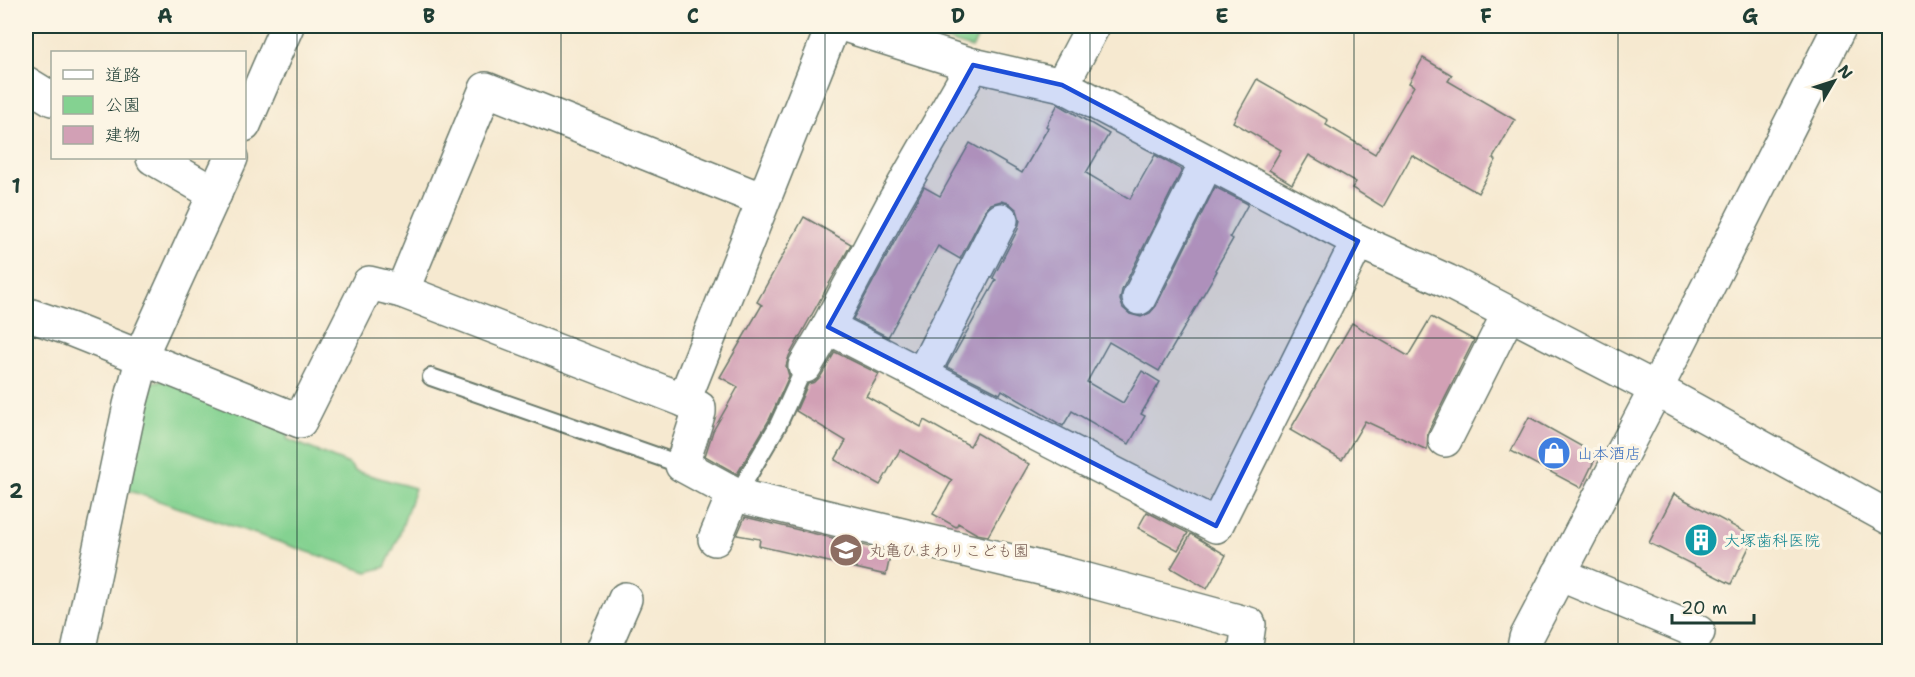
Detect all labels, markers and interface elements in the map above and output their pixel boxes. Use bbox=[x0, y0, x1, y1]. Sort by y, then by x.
text: A bbox=[157, 3, 173, 29]
text: B bbox=[423, 3, 435, 29]
text: C bbox=[687, 3, 699, 29]
text: D bbox=[951, 3, 965, 29]
text: E bbox=[1215, 3, 1229, 29]
text: F bbox=[1480, 3, 1492, 29]
text: G bbox=[1742, 3, 1758, 29]
legend bbox=[51, 51, 246, 159]
north arrow bbox=[1804, 51, 1864, 111]
text: N bbox=[1833, 60, 1857, 83]
text: 道路 bbox=[105, 63, 141, 87]
text: 公園 bbox=[105, 93, 141, 117]
text: 建物 bbox=[105, 123, 141, 147]
text: 1 bbox=[11, 173, 21, 199]
shop icon: 山本酒店 bbox=[1536, 435, 1572, 471]
place label: 山本酒店 bbox=[1577, 443, 1641, 464]
text: 2 bbox=[9, 478, 23, 504]
building icon: 大塚歯科医院 bbox=[1683, 522, 1719, 558]
place label: 大塚歯科医院 bbox=[1724, 530, 1820, 551]
school or university icon: 丸亀ひまわりこども園 bbox=[828, 532, 864, 568]
place label: 丸亀ひまわりこども園 bbox=[869, 540, 1029, 561]
scale bar bbox=[1672, 587, 1754, 625]
text: 20 m bbox=[1681, 596, 1727, 620]

